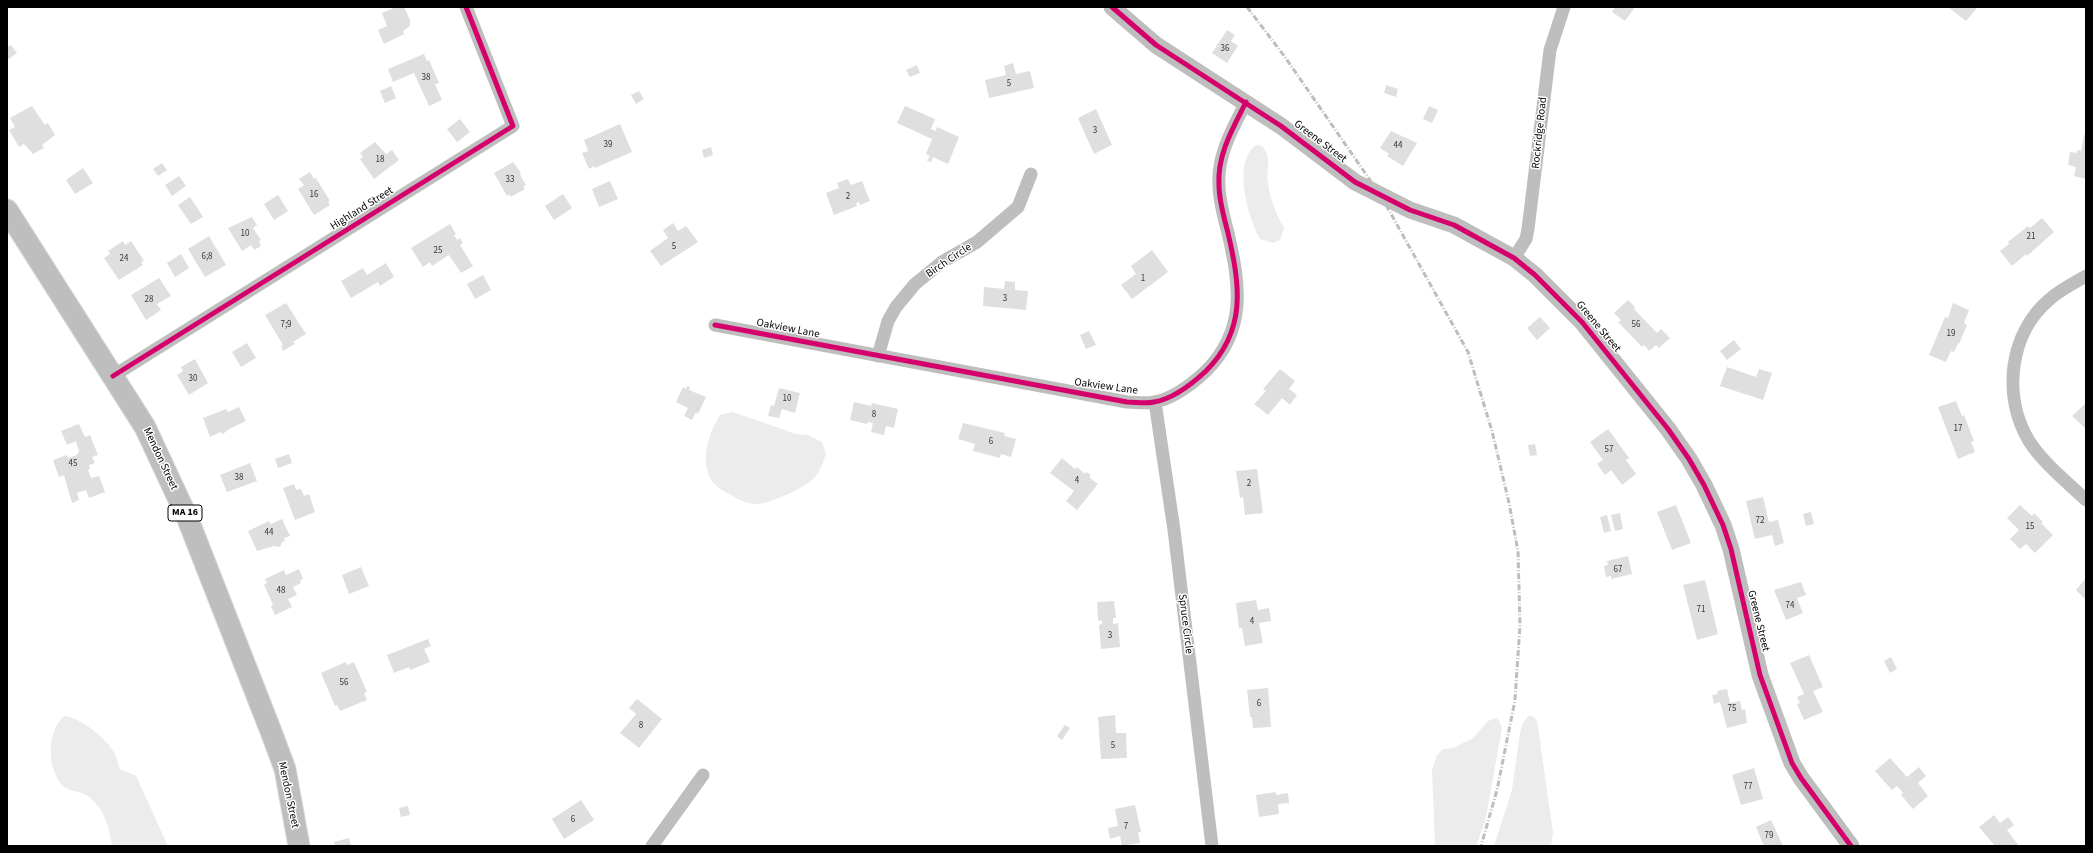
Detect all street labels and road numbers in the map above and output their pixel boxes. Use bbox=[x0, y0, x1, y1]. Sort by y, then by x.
street label: Rockridge Road bbox=[1530, 97, 1550, 169]
street label: Greene Street bbox=[1291, 118, 1349, 166]
street label: Highland Street bbox=[328, 184, 396, 234]
street label: Birch Circle bbox=[924, 241, 974, 281]
street label: Greene Street bbox=[1573, 299, 1623, 355]
street label: Oakview Lane bbox=[755, 316, 821, 342]
street label: Oakview Lane bbox=[1073, 376, 1139, 398]
street label: Mendon Street bbox=[140, 426, 180, 492]
road number: MA 16 bbox=[168, 505, 202, 521]
street label: Greene Street bbox=[1744, 589, 1772, 653]
street label: Spruce Circle bbox=[1175, 593, 1195, 655]
street label: Mendon Street bbox=[275, 761, 301, 829]

